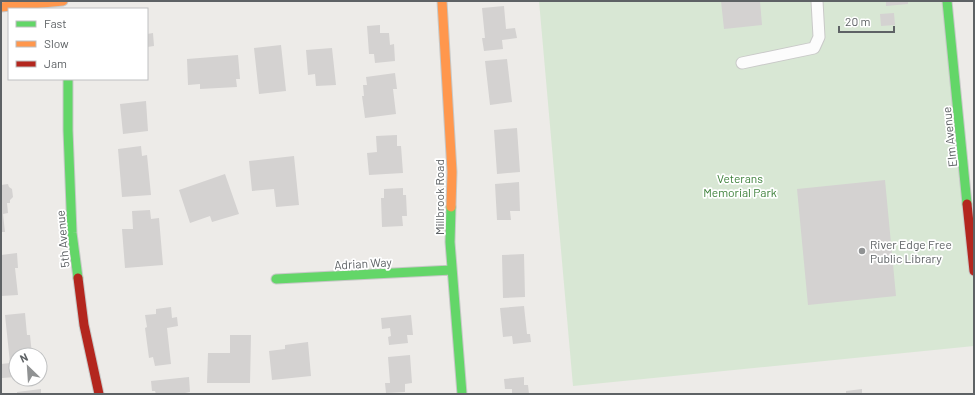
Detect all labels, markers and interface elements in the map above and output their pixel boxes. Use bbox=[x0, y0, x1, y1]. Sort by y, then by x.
legend bbox=[8, 8, 148, 80]
scale bar bbox=[839, 8, 894, 34]
text: 20 m bbox=[845, 14, 871, 28]
text: Fast bbox=[44, 16, 67, 30]
text: Slow bbox=[44, 36, 69, 50]
text: Jam bbox=[44, 56, 67, 70]
street label: Elm Avenue bbox=[939, 106, 959, 168]
street label: Millbrook Road bbox=[432, 159, 446, 235]
park label: Veterans Memorial Park bbox=[703, 171, 777, 199]
street label: 5th Avenue bbox=[53, 210, 71, 268]
place label: River Edge Free Public Library bbox=[870, 237, 952, 265]
marker: River Edge Free Public Library bbox=[857, 246, 867, 256]
street label: Adrian Way bbox=[334, 254, 393, 271]
north arrow bbox=[8, 347, 48, 387]
text: N bbox=[17, 350, 30, 365]

